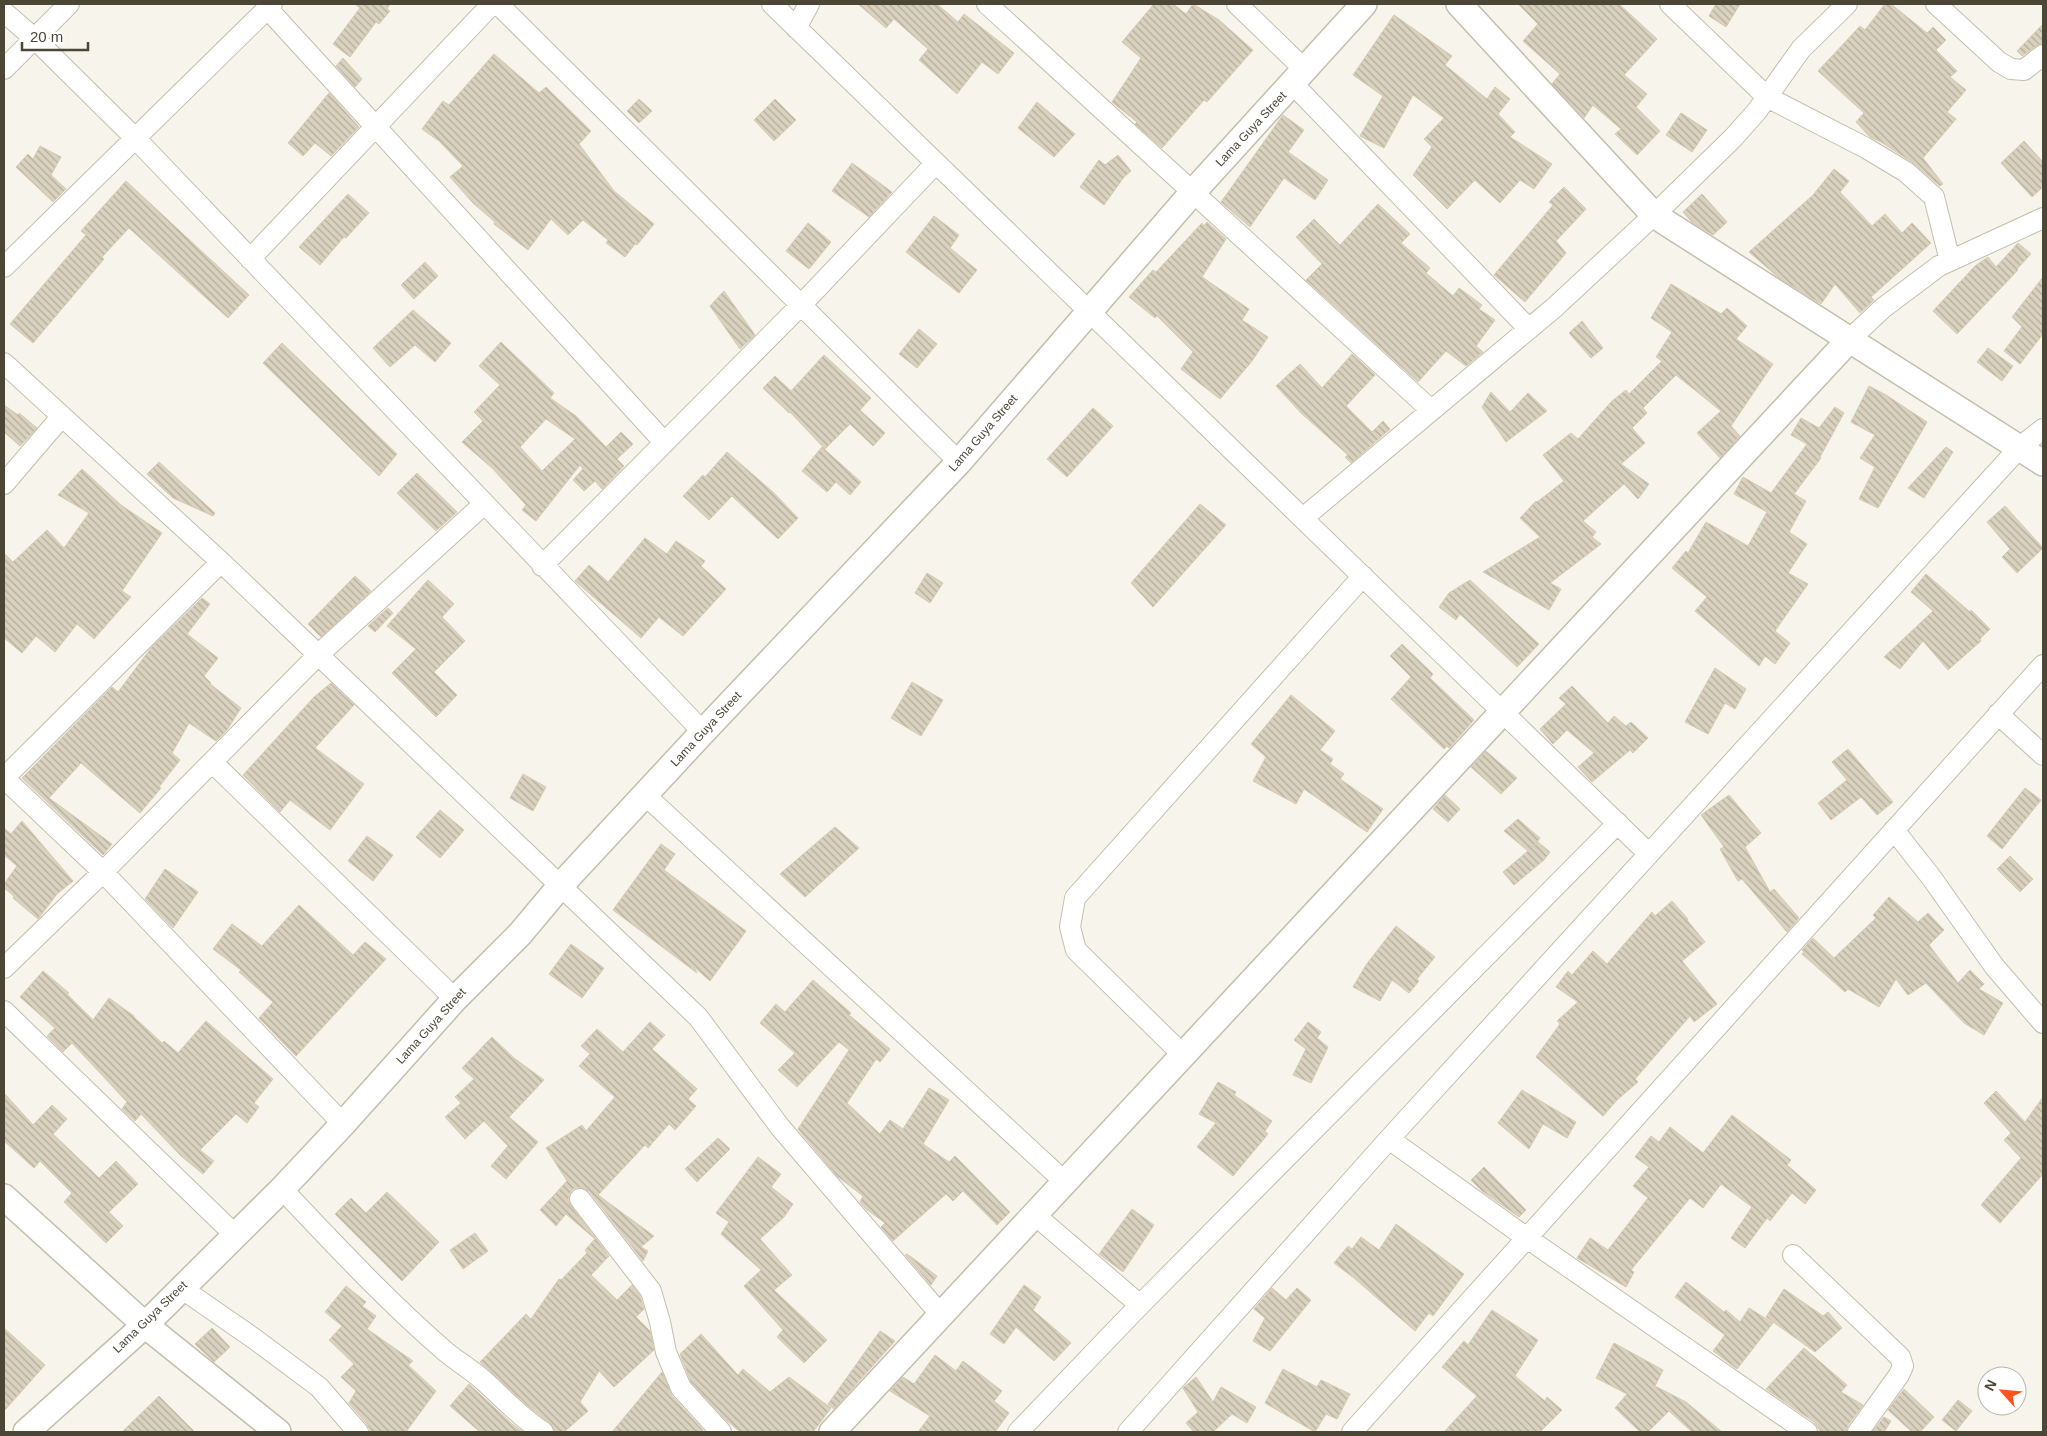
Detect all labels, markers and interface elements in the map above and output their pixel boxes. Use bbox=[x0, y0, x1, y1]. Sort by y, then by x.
scale bar bbox=[22, 20, 89, 52]
text: 20 m bbox=[30, 28, 63, 45]
street label: Lama Guya Street bbox=[1213, 88, 1290, 169]
street label: Lama Guya Street bbox=[946, 391, 1021, 474]
street label: Lama Guya Street bbox=[668, 688, 745, 769]
street label: Lama Guya Street bbox=[393, 985, 469, 1067]
street label: Lama Guya Street bbox=[110, 1278, 190, 1356]
north arrow bbox=[1977, 1366, 2027, 1416]
text: N bbox=[1981, 1377, 2000, 1393]

